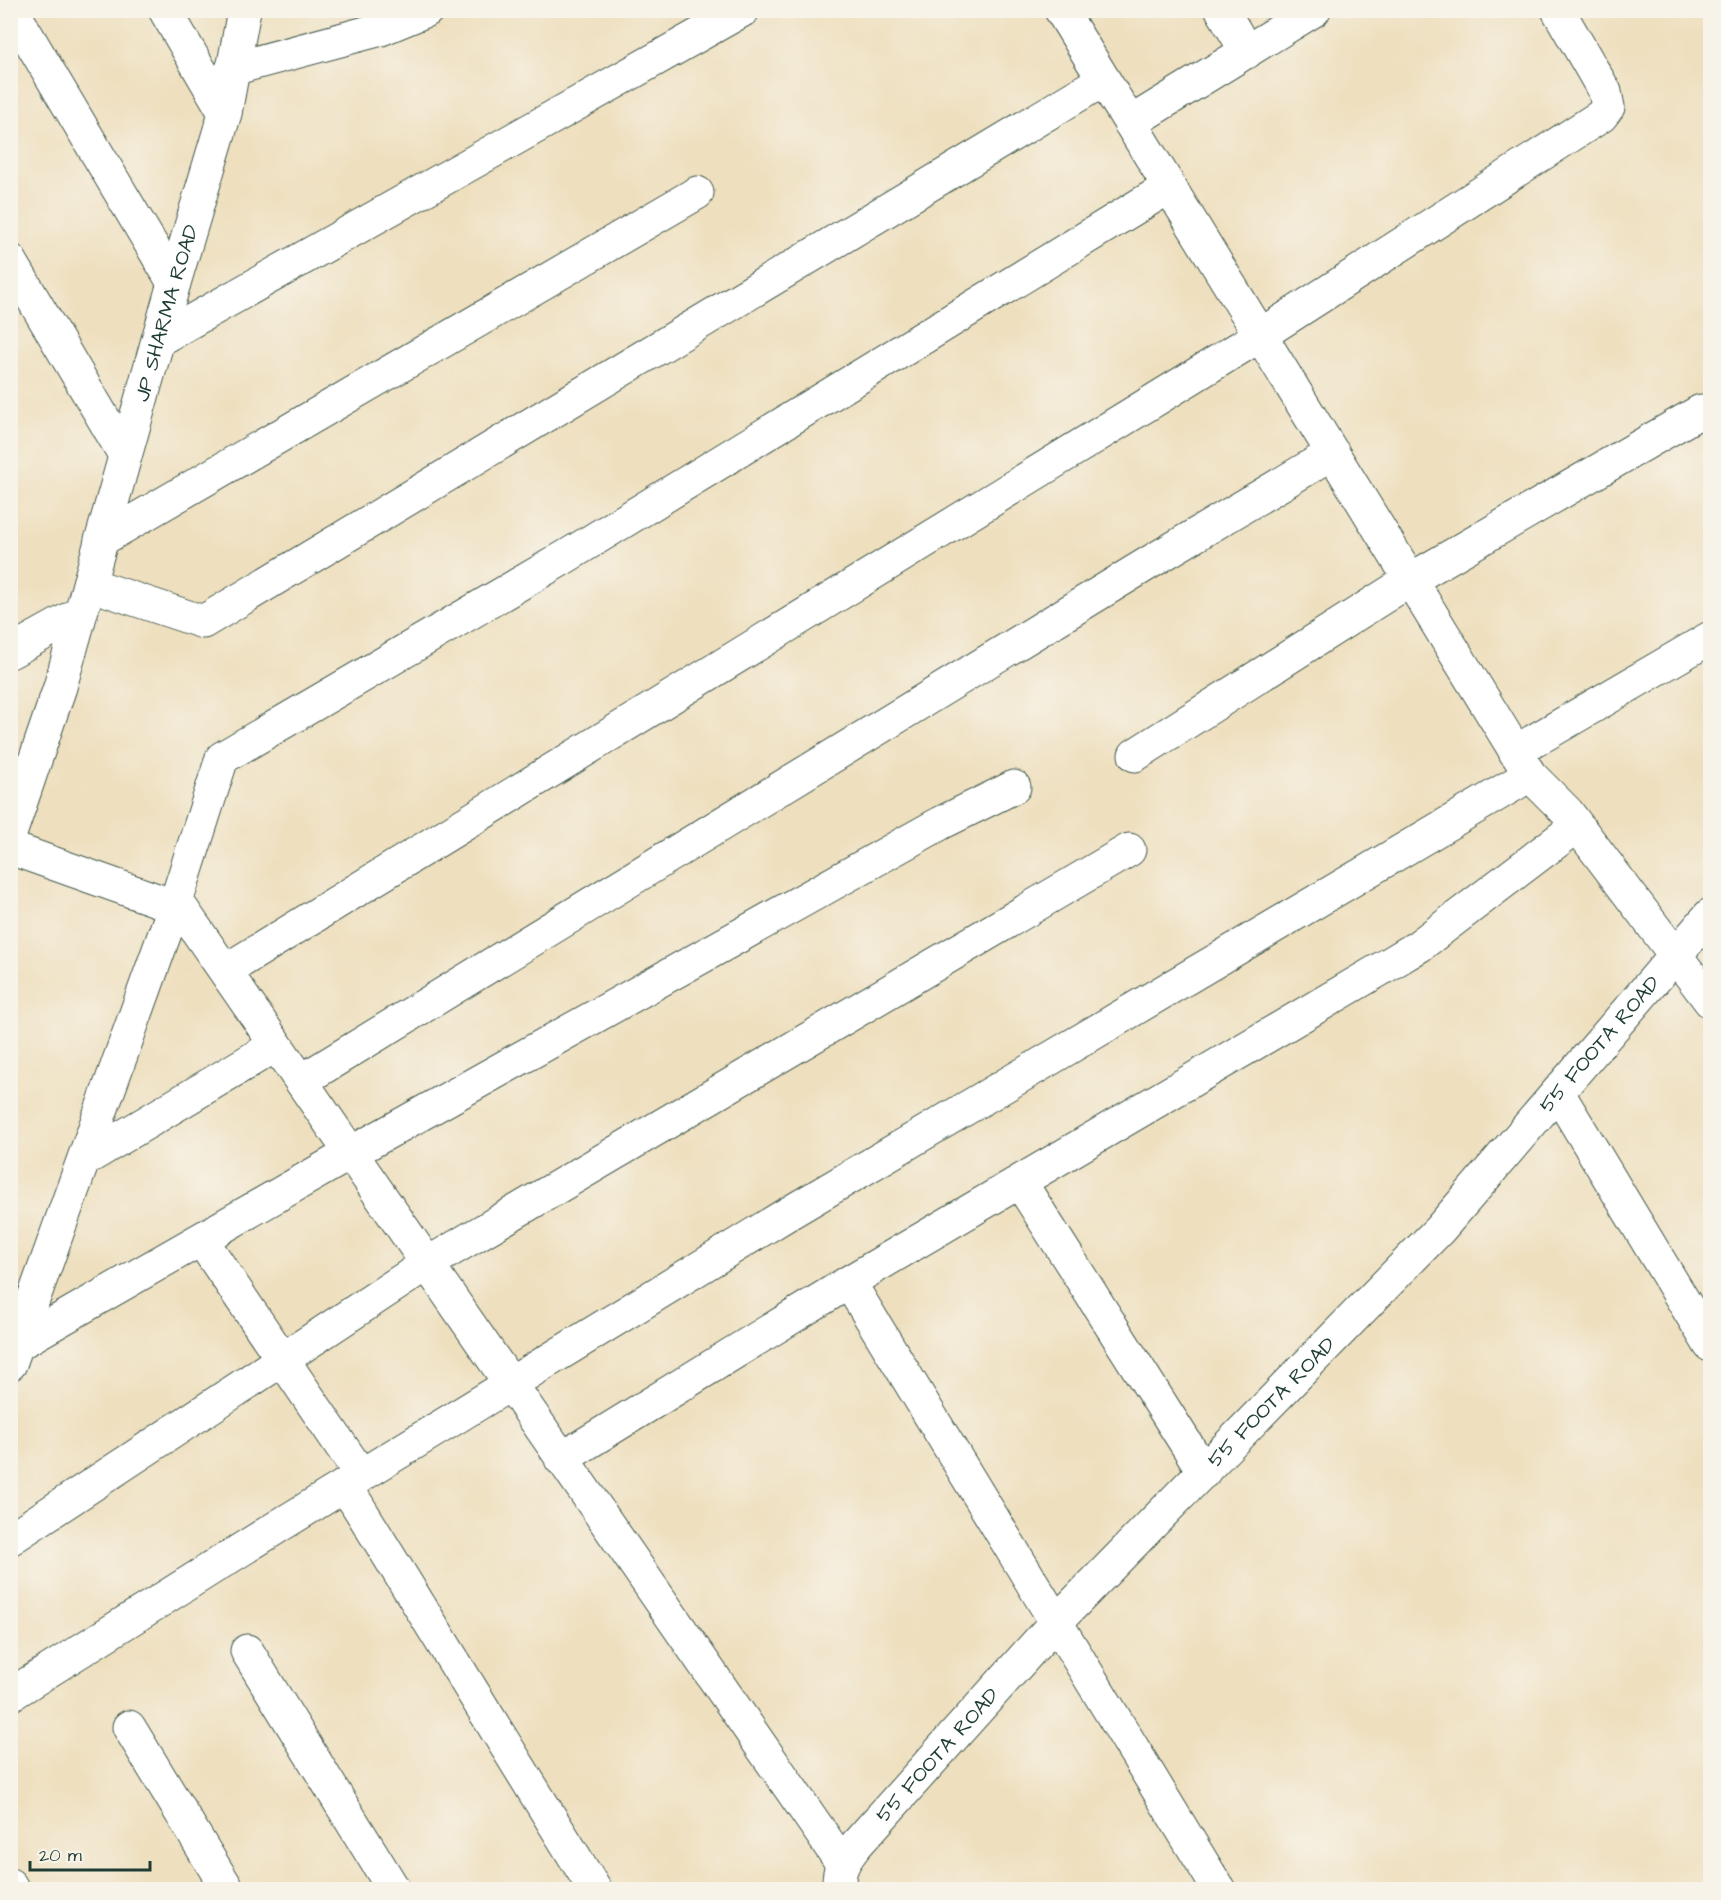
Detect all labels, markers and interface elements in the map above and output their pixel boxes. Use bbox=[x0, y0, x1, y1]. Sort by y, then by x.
street label: JP SHARMA ROAD bbox=[127, 221, 205, 405]
street label: 55 FOOTA ROAD bbox=[1532, 969, 1667, 1118]
street label: 55 FOOTA ROAD bbox=[1201, 1330, 1342, 1473]
street label: 55 FOOTA ROAD bbox=[869, 1681, 1005, 1828]
scale bar bbox=[30, 1834, 150, 1872]
text: 20 m bbox=[39, 1843, 82, 1868]

